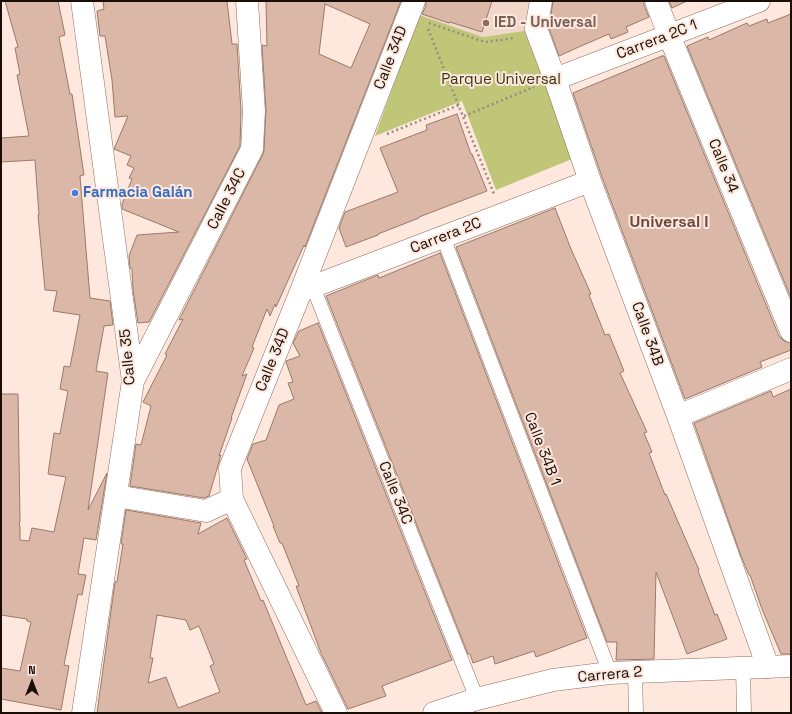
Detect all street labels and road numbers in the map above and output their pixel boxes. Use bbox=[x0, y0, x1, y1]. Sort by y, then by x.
street label: Carrera 2C 1 bbox=[614, 16, 700, 64]
street label: Calle 34D bbox=[371, 24, 411, 92]
street label: Calle 34 bbox=[704, 136, 742, 196]
street label: Calle 34C bbox=[204, 165, 250, 233]
street label: Carrera 2C bbox=[408, 214, 484, 258]
street label: Calle 34B bbox=[627, 300, 667, 368]
street label: Calle 34D bbox=[252, 326, 294, 394]
street label: Calle 35 bbox=[117, 328, 139, 386]
street label: Calle 34B 1 bbox=[520, 410, 564, 488]
street label: Calle 34C bbox=[374, 459, 416, 527]
street label: Carrera 2 bbox=[577, 663, 643, 687]

